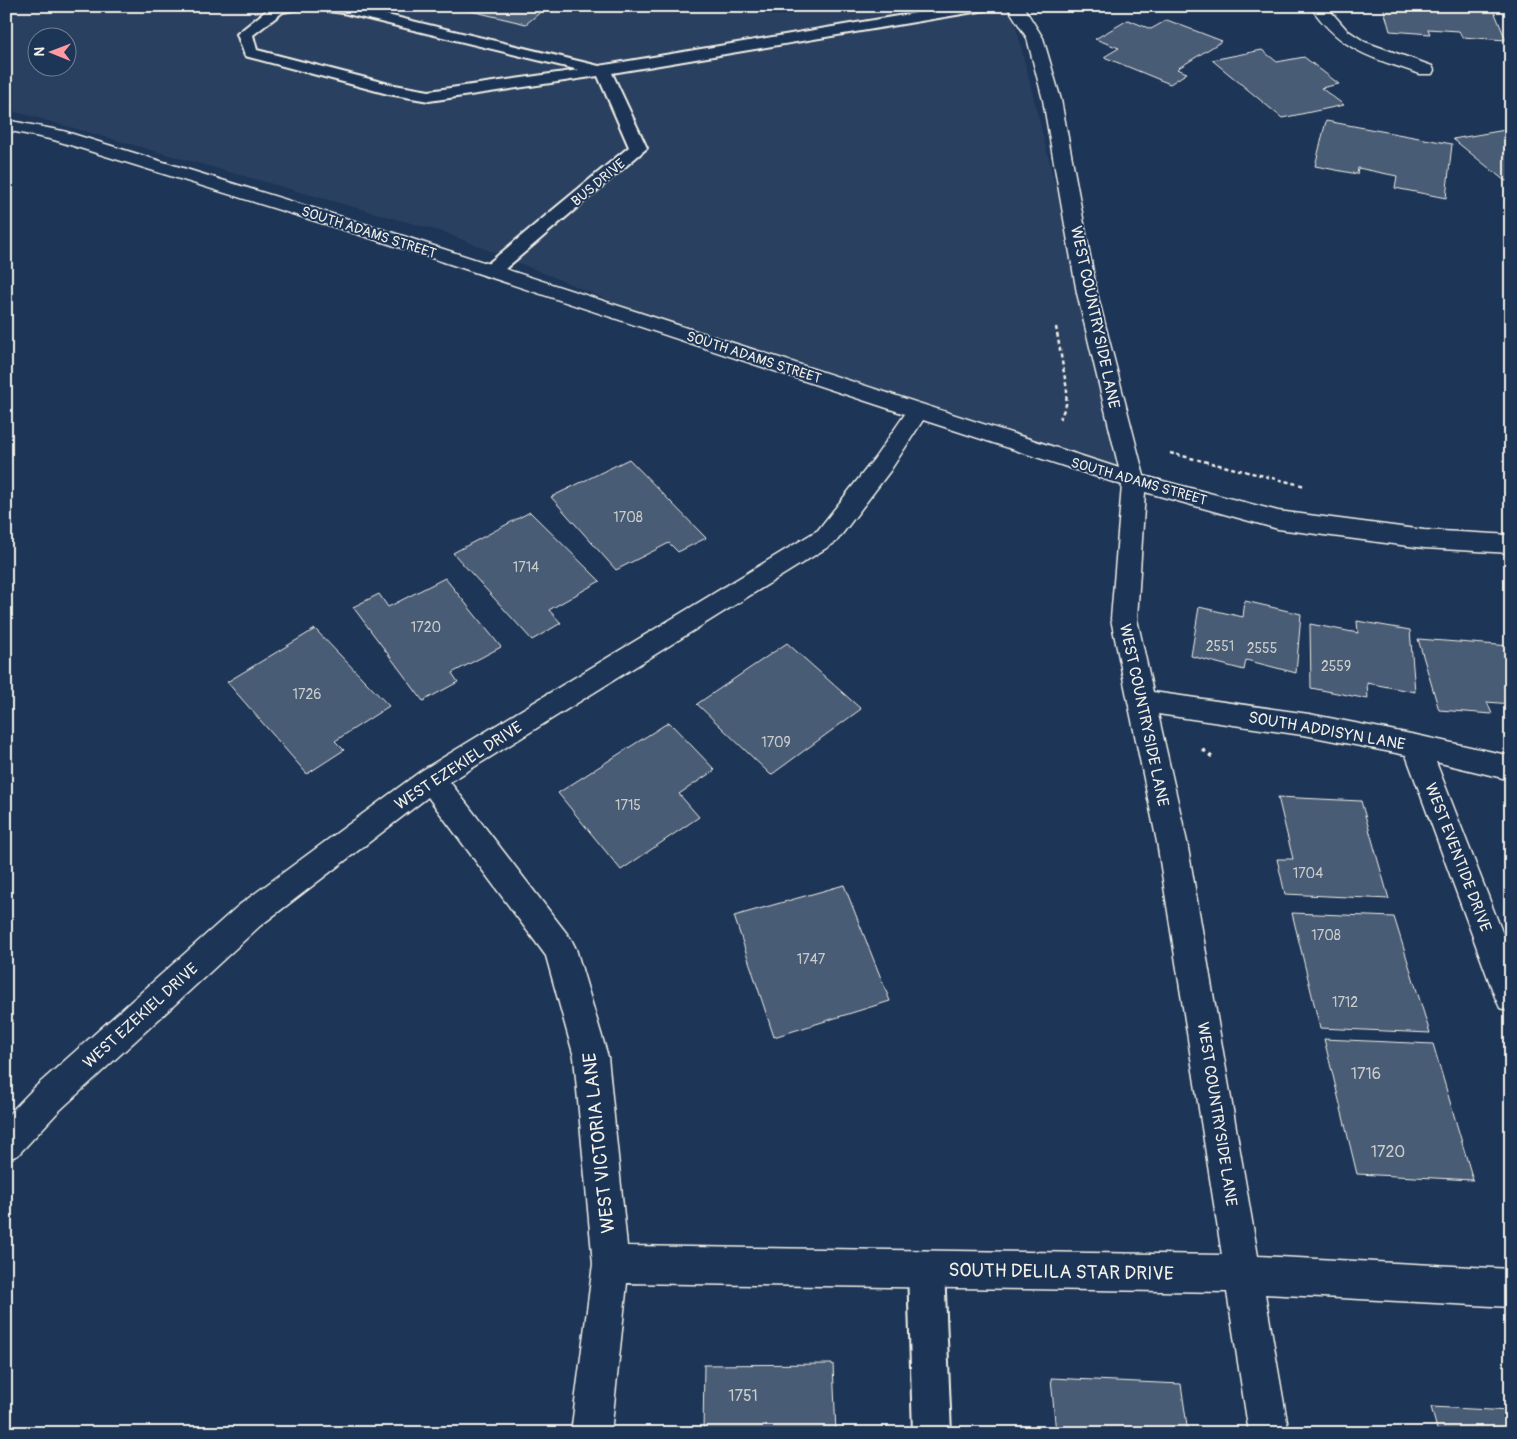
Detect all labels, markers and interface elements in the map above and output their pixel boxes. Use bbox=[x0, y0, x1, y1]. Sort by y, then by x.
north arrow bbox=[28, 28, 78, 78]
text: N bbox=[31, 47, 48, 57]
street label: BUS DRIVE bbox=[568, 155, 629, 210]
street label: SOUTH ADAMS STREET bbox=[299, 203, 439, 262]
street label: WEST COUNTRYSIDE LANE bbox=[1066, 224, 1124, 410]
street label: SOUTH ADAMS STREET bbox=[684, 328, 824, 387]
street label: SOUTH ADAMS STREET bbox=[1069, 454, 1209, 509]
house number: 1708 bbox=[613, 509, 643, 526]
house number: 1714 bbox=[513, 559, 539, 576]
house number: 1720 bbox=[411, 619, 441, 636]
street label: WEST COUNTRYSIDE LANE bbox=[1115, 622, 1173, 808]
house number: 2551 bbox=[1206, 638, 1234, 655]
house number: 2555 bbox=[1247, 640, 1277, 657]
house number: 2559 bbox=[1321, 658, 1351, 675]
house number: 1726 bbox=[293, 686, 321, 703]
street label: SOUTH ADDISYN LANE bbox=[1247, 707, 1407, 755]
street label: WEST EZEKIEL DRIVE bbox=[391, 717, 526, 815]
house number: 1709 bbox=[761, 734, 791, 751]
street label: WEST EVENTIDE DRIVE bbox=[1420, 780, 1496, 935]
house number: 1715 bbox=[615, 797, 641, 814]
house number: 1704 bbox=[1293, 865, 1323, 882]
house number: 1708 bbox=[1311, 927, 1341, 944]
house number: 1747 bbox=[797, 951, 826, 968]
street label: WEST EZEKIEL DRIVE bbox=[79, 959, 202, 1073]
house number: 1712 bbox=[1332, 994, 1358, 1011]
street label: WEST COUNTRYSIDE LANE bbox=[1193, 1021, 1241, 1208]
street label: WEST VICTORIA LANE bbox=[578, 1051, 620, 1234]
house number: 1716 bbox=[1351, 1064, 1381, 1084]
house number: 1720 bbox=[1371, 1142, 1405, 1162]
street label: SOUTH DELILA STAR DRIVE bbox=[948, 1258, 1174, 1286]
house number: 1751 bbox=[728, 1386, 758, 1406]

